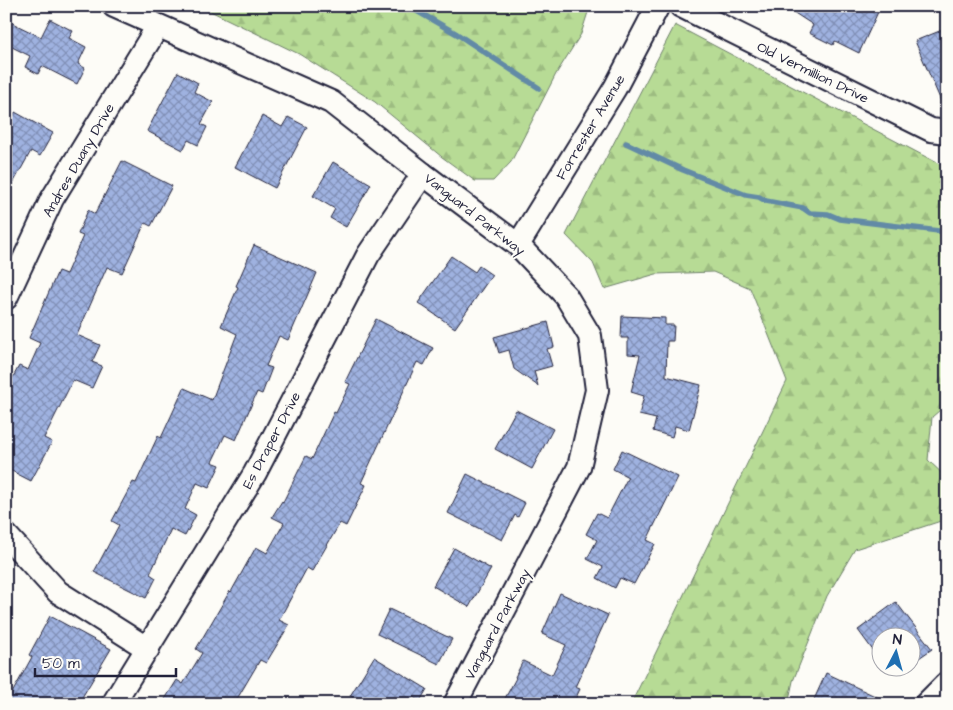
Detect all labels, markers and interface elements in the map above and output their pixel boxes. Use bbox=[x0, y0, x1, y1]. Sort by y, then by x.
street label: Old Vermillion Drive bbox=[753, 37, 872, 109]
street label: Forrester Avenue bbox=[551, 71, 630, 184]
street label: Andres Duany Drive bbox=[38, 100, 120, 221]
street label: Vanguard Parkway bbox=[420, 169, 529, 261]
street label: Es Draper Drive bbox=[238, 388, 306, 493]
street label: Vanguard Parkway bbox=[460, 565, 536, 684]
north arrow bbox=[870, 628, 920, 678]
text: N bbox=[892, 630, 903, 650]
scale bar bbox=[35, 645, 176, 677]
text: 50 m bbox=[42, 653, 80, 674]

